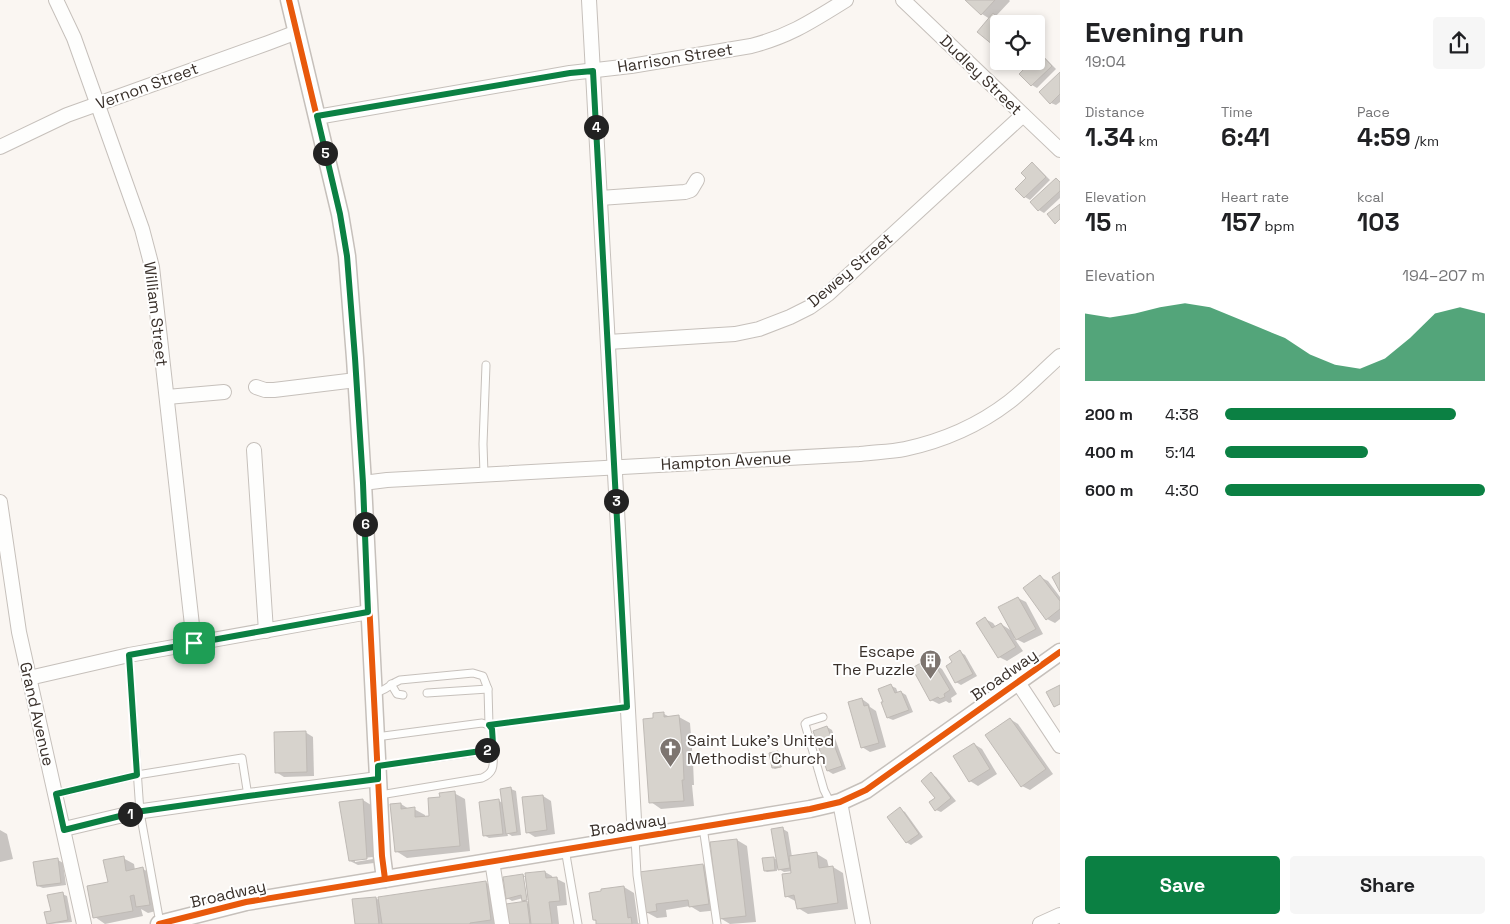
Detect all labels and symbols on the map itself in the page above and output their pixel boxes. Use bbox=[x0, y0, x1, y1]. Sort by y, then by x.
street label: Dudley Street bbox=[935, 30, 1027, 120]
street label: Harrison Street bbox=[616, 38, 734, 78]
street label: Vernon Street bbox=[93, 58, 201, 114]
pin: 4 bbox=[584, 114, 608, 140]
pin: 5 bbox=[312, 140, 338, 166]
street label: Dewey Street bbox=[803, 228, 897, 312]
street label: William Street bbox=[139, 260, 173, 368]
street label: Hampton Avenue bbox=[660, 447, 792, 475]
pin: 3 bbox=[604, 488, 628, 514]
pin: 6 bbox=[352, 512, 378, 536]
pin bbox=[173, 622, 215, 664]
place label: Escape The Puzzle bbox=[833, 641, 915, 680]
street label: Broadway bbox=[966, 644, 1042, 706]
building icon: Escape The Puzzle bbox=[919, 648, 943, 679]
street label: Grand Avenue bbox=[15, 660, 59, 768]
place label: Saint Luke's United Methodist Church bbox=[687, 730, 834, 769]
church icon: Saint Luke's United Methodist Church bbox=[659, 737, 683, 768]
pin: 2 bbox=[474, 738, 500, 762]
pin: 1 bbox=[118, 802, 142, 826]
street label: Broadway bbox=[588, 809, 668, 841]
street label: Broadway bbox=[188, 875, 268, 913]

